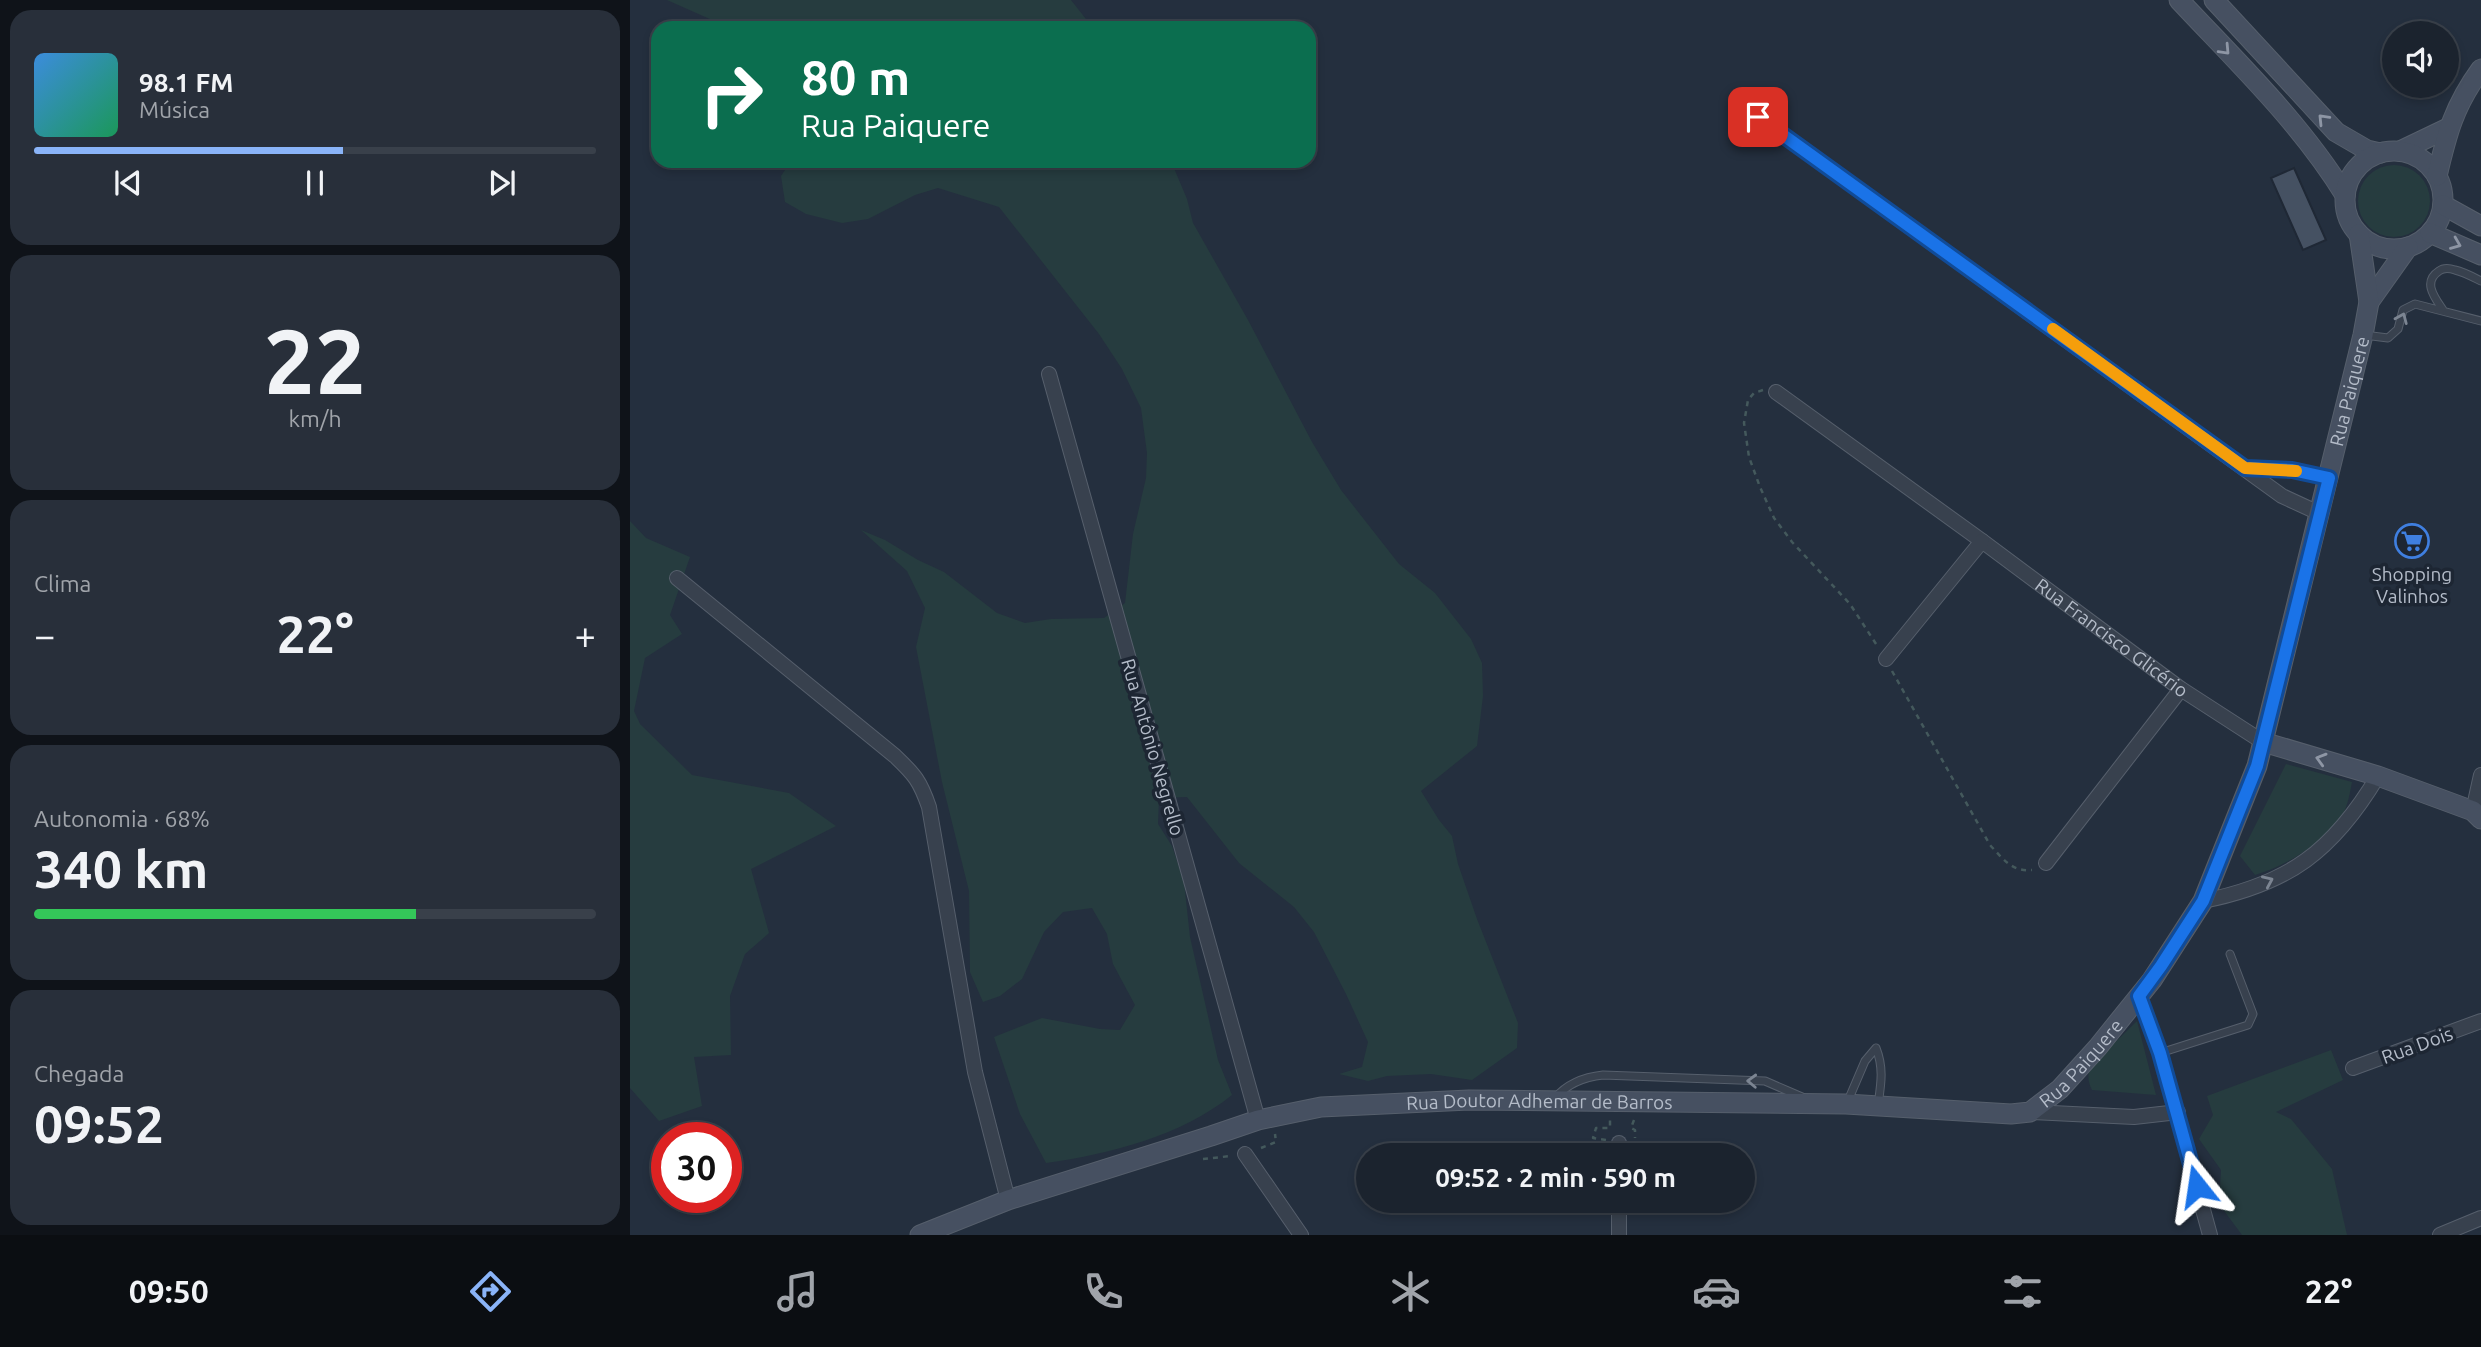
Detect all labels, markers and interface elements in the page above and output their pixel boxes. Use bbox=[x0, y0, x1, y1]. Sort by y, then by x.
map controls bbox=[2382, 21, 2459, 98]
button: sound bbox=[2382, 21, 2459, 98]
one-way arrow bbox=[2217, 42, 2230, 55]
icon: right bbox=[686, 49, 777, 140]
text: 80 m bbox=[801, 49, 910, 104]
text: 98.1 FM bbox=[139, 68, 233, 97]
pin bbox=[1728, 87, 1788, 147]
text: Música bbox=[139, 97, 210, 122]
icon: arrive bbox=[1739, 98, 1777, 136]
text: Rua Paiquere bbox=[801, 107, 990, 143]
one-way arrow bbox=[2319, 115, 2331, 127]
icon: previous bbox=[109, 164, 147, 202]
icon: pause bbox=[296, 164, 334, 202]
icon: next bbox=[483, 164, 521, 202]
one-way arrow bbox=[2448, 236, 2461, 250]
text: 22 bbox=[264, 309, 366, 411]
one-way arrow bbox=[2394, 313, 2408, 325]
street label: Rua Paiquere bbox=[2325, 334, 2373, 449]
text: km/h bbox=[288, 406, 342, 431]
supermarket icon: Shopping Valinhos bbox=[2393, 522, 2431, 560]
place label: Shopping Valinhos bbox=[2372, 563, 2452, 607]
text: Clima bbox=[34, 571, 91, 596]
street label: Rua Francisco Glicério bbox=[2031, 574, 2192, 702]
text: 22° bbox=[276, 605, 354, 663]
text: − bbox=[34, 614, 55, 656]
text: + bbox=[575, 614, 596, 656]
street label: Rua Antônio Negrello bbox=[1117, 656, 1189, 838]
one-way arrow bbox=[2315, 753, 2327, 767]
text: Autonomia · 68% bbox=[34, 806, 210, 831]
text: 340 km bbox=[34, 840, 208, 898]
one-way arrow bbox=[2261, 875, 2274, 889]
street label: Rua Paiquere bbox=[2035, 1015, 2127, 1112]
street label: Rua Dois bbox=[2378, 1022, 2456, 1068]
text: Chegada bbox=[34, 1061, 124, 1086]
one-way arrow bbox=[1746, 1073, 1757, 1088]
street label: Rua Doutor Adhemar de Barros bbox=[1406, 1089, 1673, 1114]
text: 09:52 bbox=[34, 1095, 164, 1153]
speed limit sign: 30 bbox=[651, 1122, 742, 1213]
position arrow bbox=[2160, 1149, 2234, 1223]
text: 09:52 · 2 min · 590 m bbox=[1435, 1163, 1676, 1192]
icon: directions bbox=[466, 1267, 515, 1316]
icon: music bbox=[773, 1267, 822, 1316]
icon: phone bbox=[1079, 1267, 1128, 1316]
icon: climate bbox=[1386, 1267, 1435, 1316]
icon: car bbox=[1692, 1267, 1741, 1316]
icon: filters bbox=[1998, 1267, 2047, 1316]
text: 09:50 bbox=[129, 1273, 209, 1309]
text: 22° bbox=[2305, 1273, 2352, 1309]

